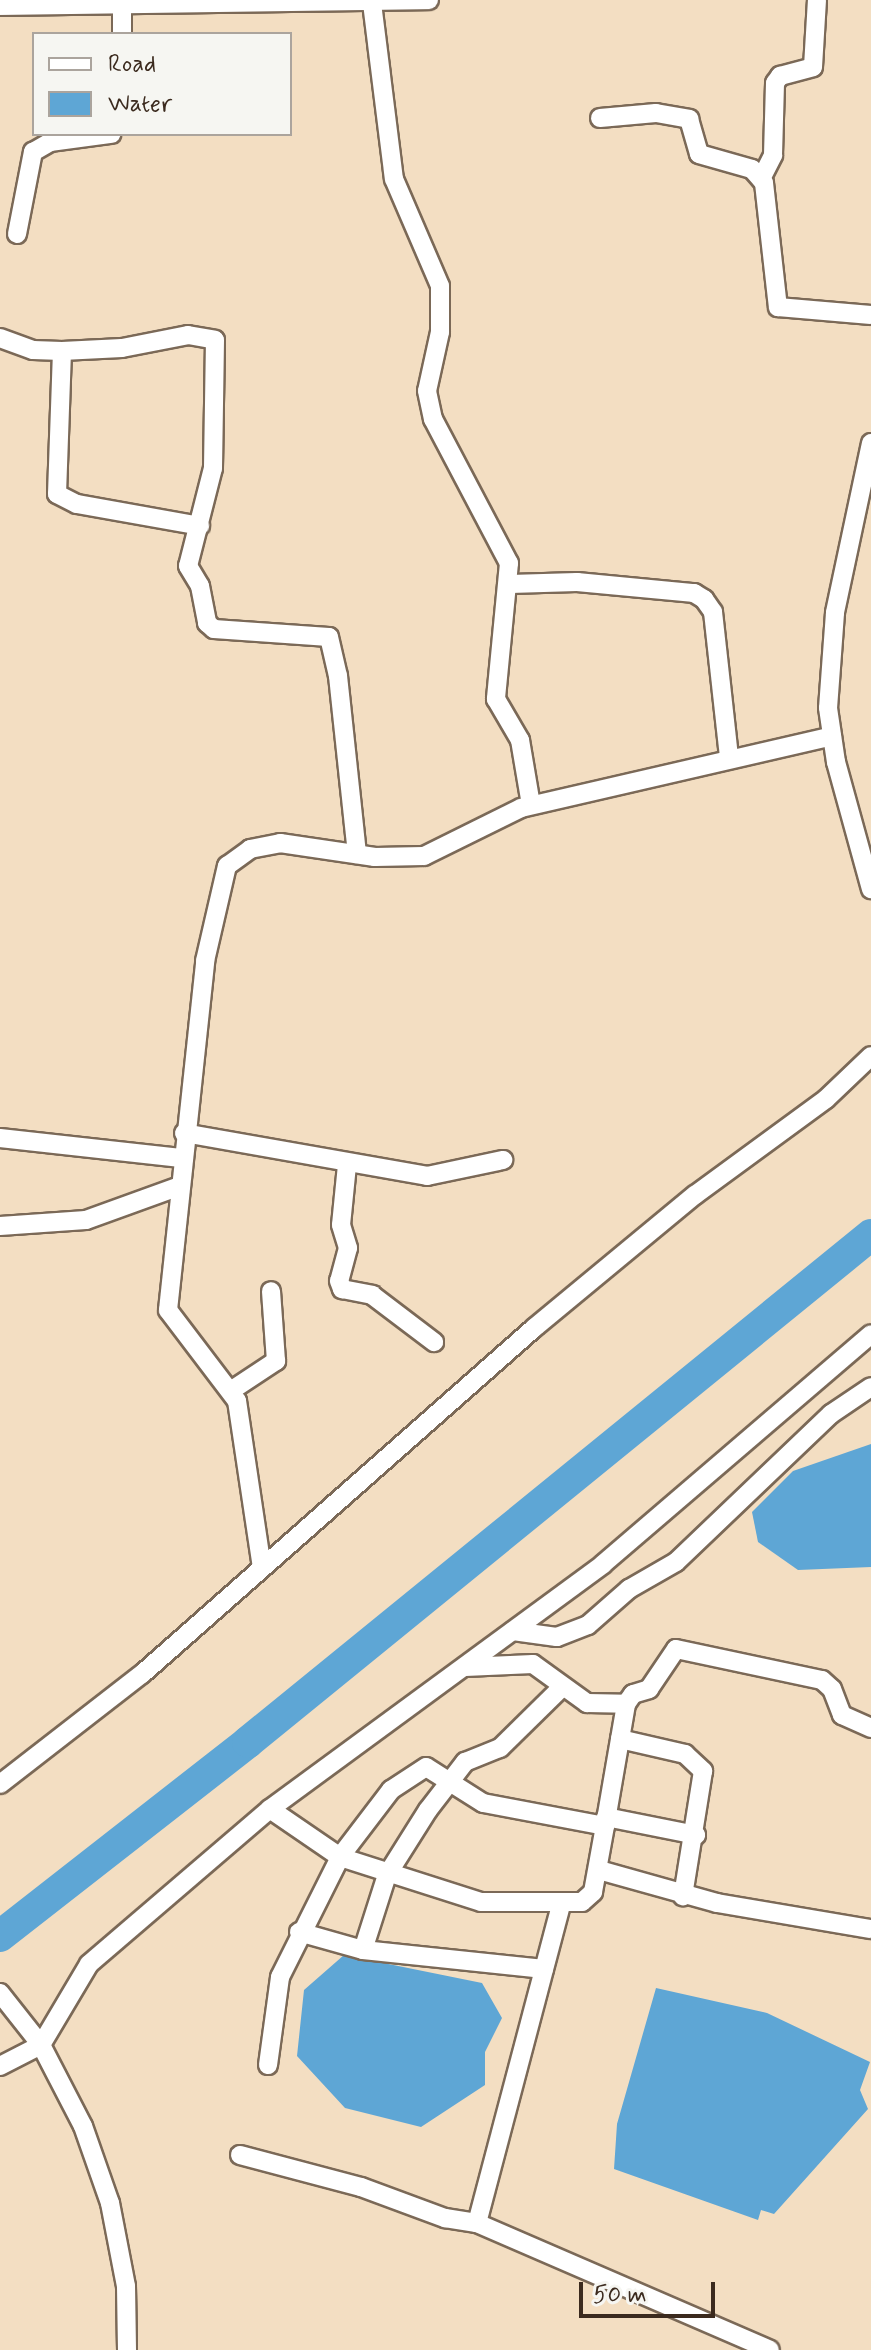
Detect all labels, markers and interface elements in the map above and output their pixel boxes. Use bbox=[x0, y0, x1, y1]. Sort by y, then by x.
legend bbox=[32, 32, 292, 136]
text: Road bbox=[108, 49, 156, 80]
text: Water bbox=[108, 89, 172, 120]
scale bar bbox=[583, 2266, 719, 2316]
text: 50 m bbox=[593, 2280, 647, 2311]

